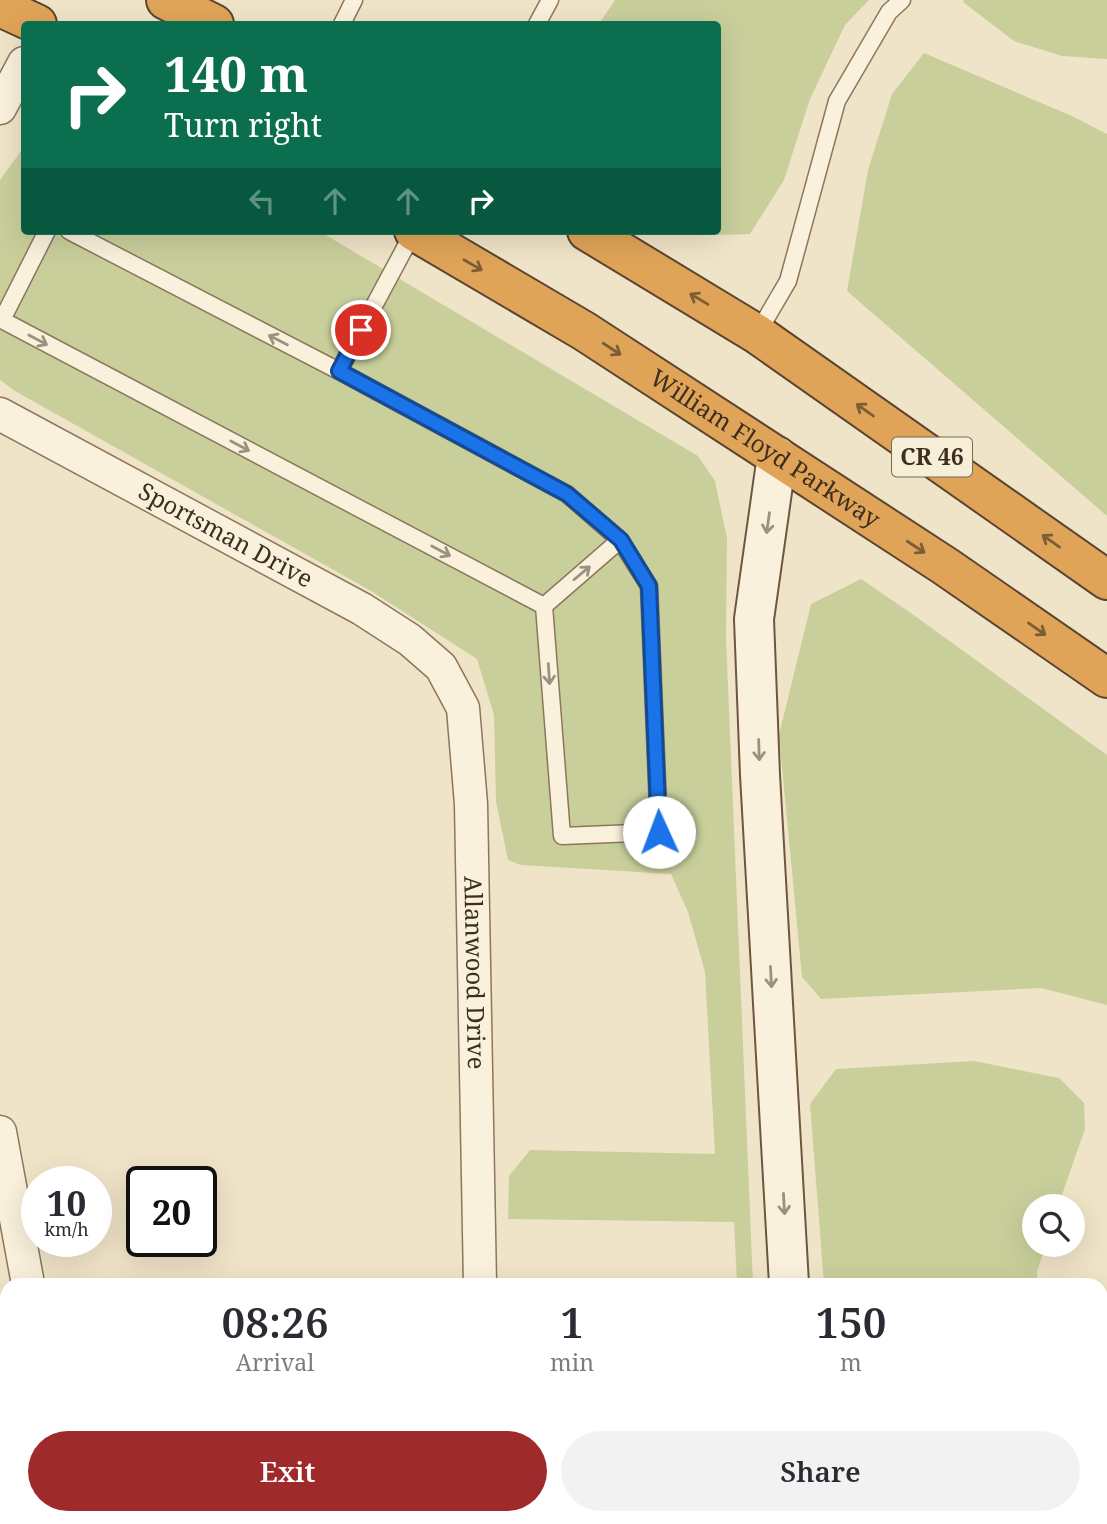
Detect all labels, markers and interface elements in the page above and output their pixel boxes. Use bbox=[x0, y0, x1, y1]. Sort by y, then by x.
text: 140 m bbox=[164, 40, 308, 106]
icon: right bbox=[49, 49, 140, 140]
text: Turn right bbox=[164, 103, 322, 146]
icon: left bbox=[243, 182, 281, 220]
icon: ahead bbox=[316, 182, 354, 220]
icon: ahead bbox=[389, 182, 427, 220]
icon: right bbox=[462, 182, 500, 220]
one-way arrow bbox=[462, 259, 482, 273]
one-way arrow bbox=[690, 291, 710, 305]
pin bbox=[331, 300, 391, 360]
icon: arrive bbox=[342, 311, 380, 349]
one-way arrow bbox=[268, 332, 289, 346]
one-way arrow bbox=[27, 333, 48, 347]
one-way arrow bbox=[602, 342, 621, 357]
street label: William Floyd Parkway bbox=[644, 360, 887, 535]
one-way arrow bbox=[856, 403, 875, 417]
road number: CR 46 bbox=[892, 438, 972, 477]
one-way arrow bbox=[229, 439, 249, 453]
street label: Sportsman Drive bbox=[133, 474, 319, 594]
one-way arrow bbox=[761, 512, 774, 534]
one-way arrow bbox=[1042, 533, 1061, 548]
one-way arrow bbox=[906, 540, 926, 554]
one-way arrow bbox=[430, 545, 451, 559]
one-way arrow bbox=[573, 565, 591, 581]
one-way arrow bbox=[1027, 622, 1046, 636]
one-way arrow bbox=[543, 662, 556, 684]
one-way arrow bbox=[752, 738, 765, 761]
position arrow bbox=[622, 795, 696, 869]
street label: Allanwood Drive bbox=[457, 876, 494, 1070]
one-way arrow bbox=[765, 965, 778, 988]
speed limit sign: 20 bbox=[126, 1166, 217, 1257]
text: 10 bbox=[47, 1179, 86, 1226]
one-way arrow bbox=[778, 1192, 791, 1215]
map controls bbox=[1022, 1194, 1085, 1257]
button: search bbox=[1022, 1194, 1085, 1257]
text: km/h bbox=[44, 1217, 89, 1241]
text: 08:26 bbox=[222, 1293, 329, 1350]
text: 1 bbox=[560, 1293, 584, 1350]
text: 150 bbox=[816, 1293, 886, 1350]
text: Arrival bbox=[236, 1346, 314, 1378]
text: min bbox=[550, 1346, 594, 1378]
text: m bbox=[840, 1346, 862, 1378]
button: Exit bbox=[28, 1431, 547, 1511]
button: Share bbox=[561, 1431, 1080, 1511]

